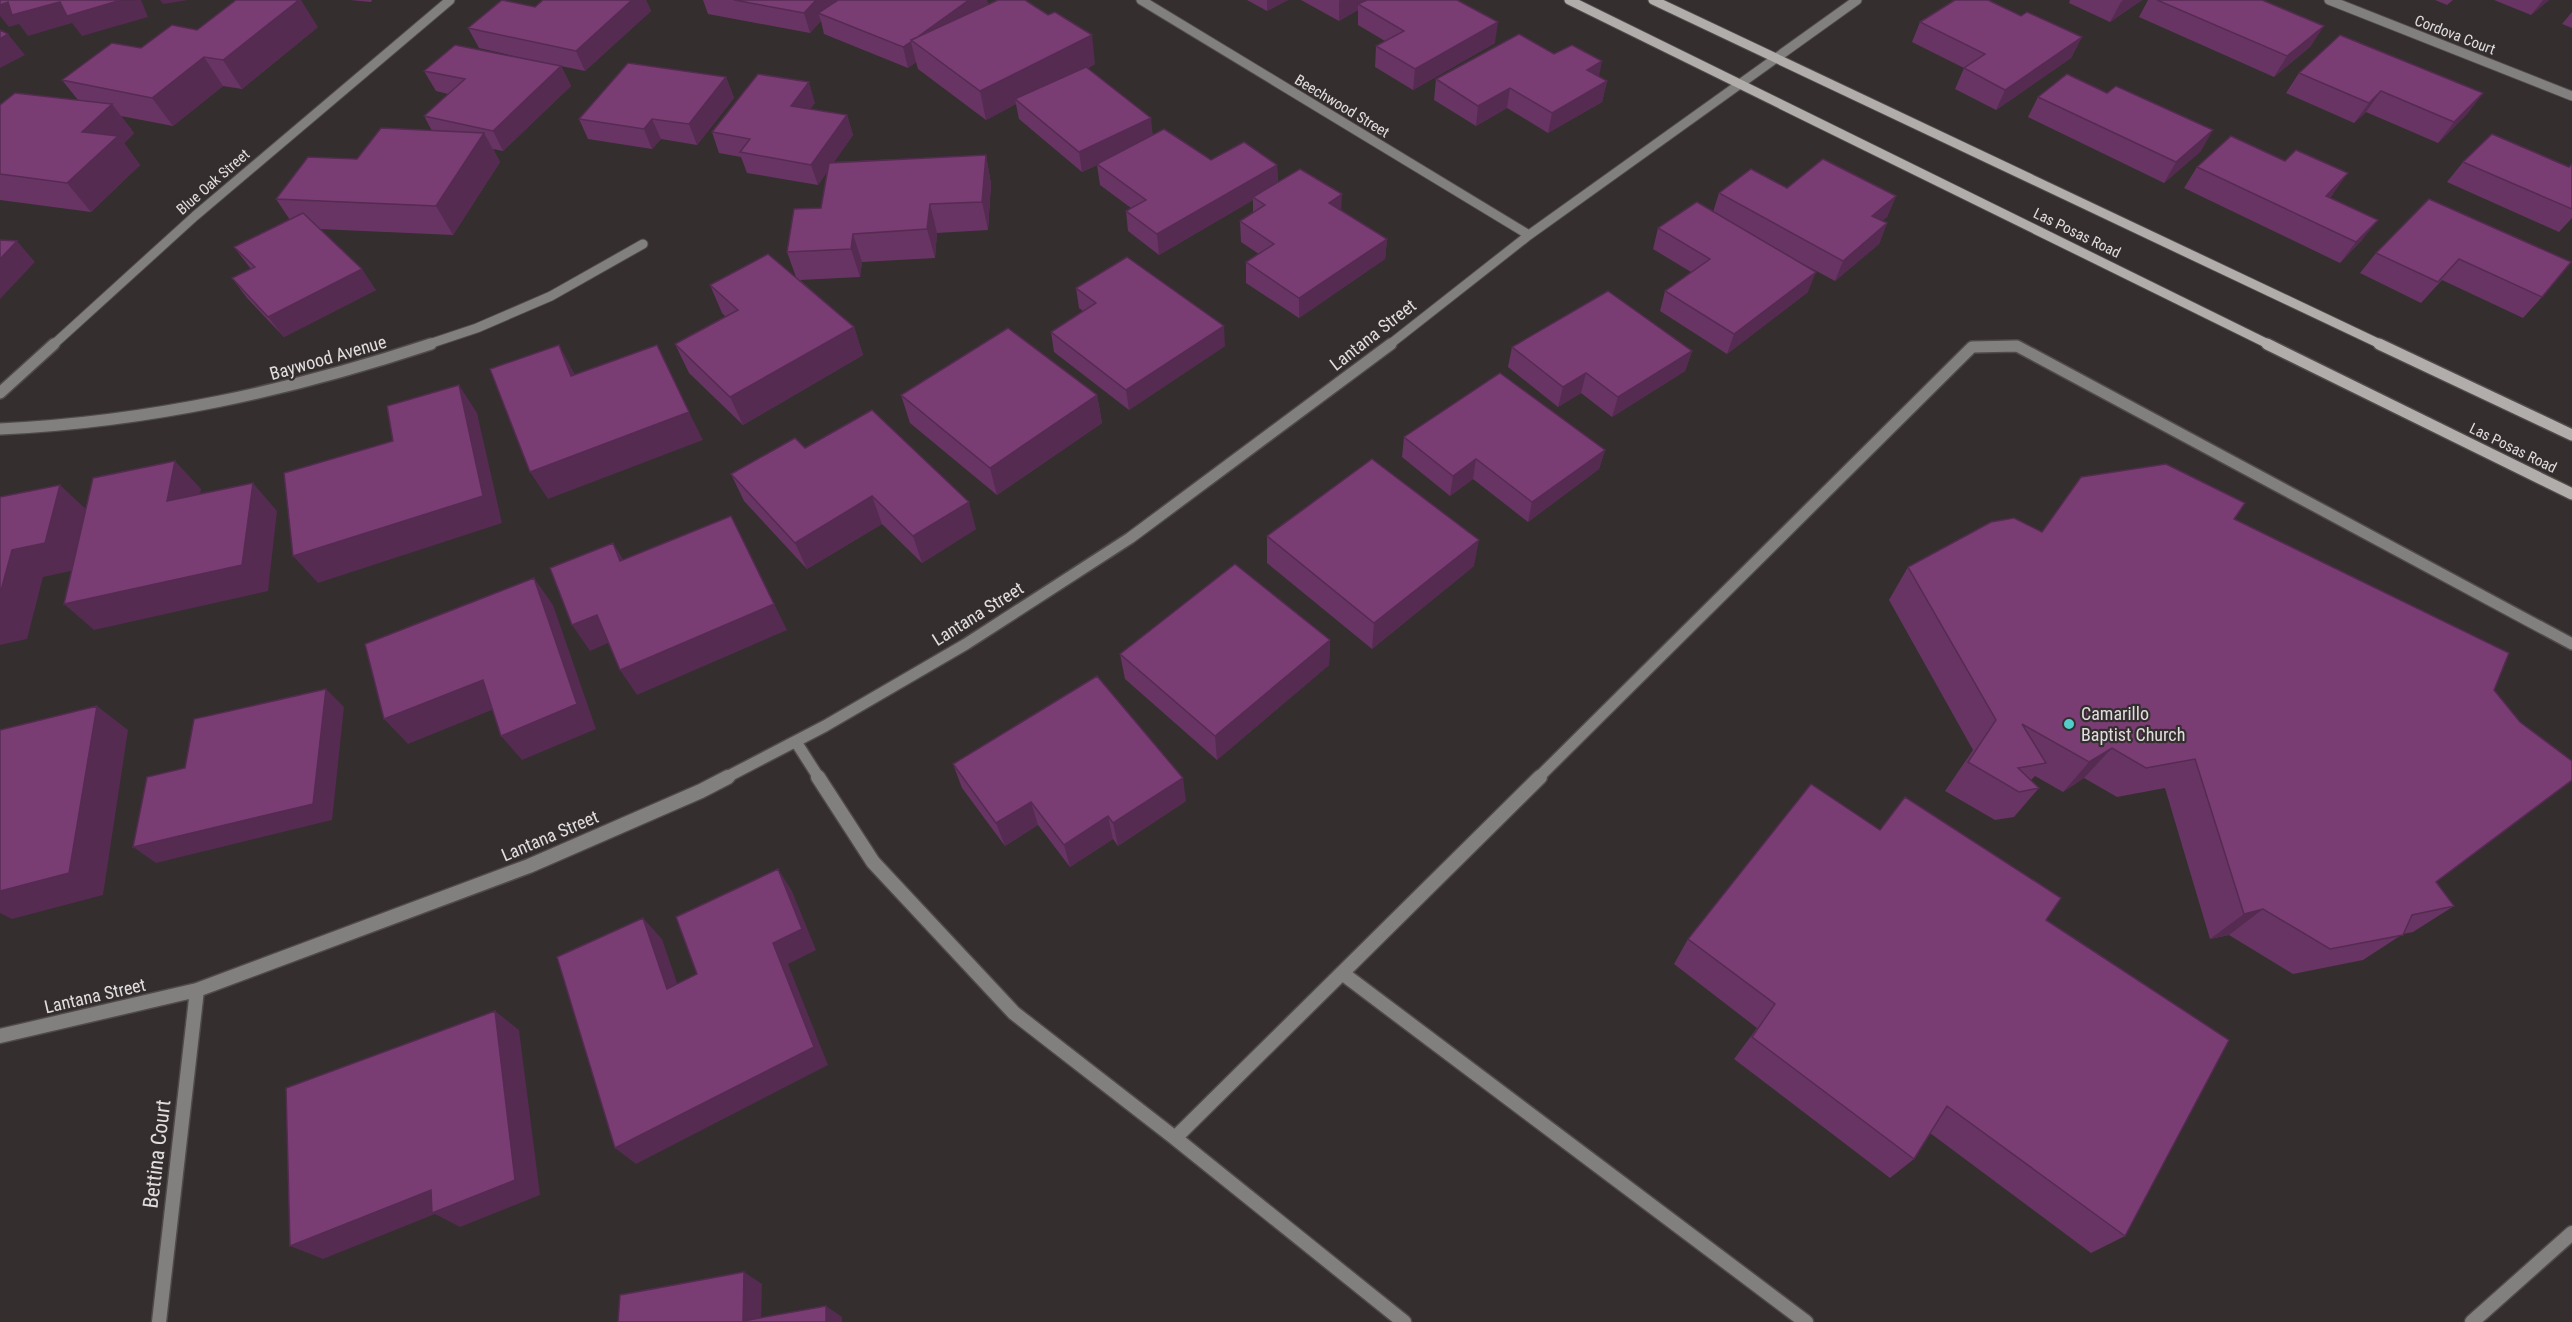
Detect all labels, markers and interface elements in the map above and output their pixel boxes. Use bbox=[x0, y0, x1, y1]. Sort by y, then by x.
street label: Cordova Court bbox=[2412, 11, 2498, 59]
street label: Beechwood Street bbox=[1291, 71, 1393, 141]
street label: Blue Oak Street bbox=[173, 145, 253, 219]
street label: Las Posas Road bbox=[2030, 204, 2124, 262]
street label: Lantana Street bbox=[1325, 294, 1420, 375]
street label: Baywood Avenue bbox=[267, 331, 389, 384]
street label: Las Posas Road bbox=[2466, 419, 2560, 477]
street label: Lantana Street bbox=[928, 577, 1027, 650]
place label: Camarillo Baptist Church bbox=[2081, 703, 2185, 745]
marker: Camarillo Baptist Church bbox=[2062, 717, 2076, 731]
street label: Lantana Street bbox=[498, 806, 602, 865]
street label: Lantana Street bbox=[42, 974, 148, 1017]
street label: Bettina Court bbox=[138, 1098, 176, 1210]

